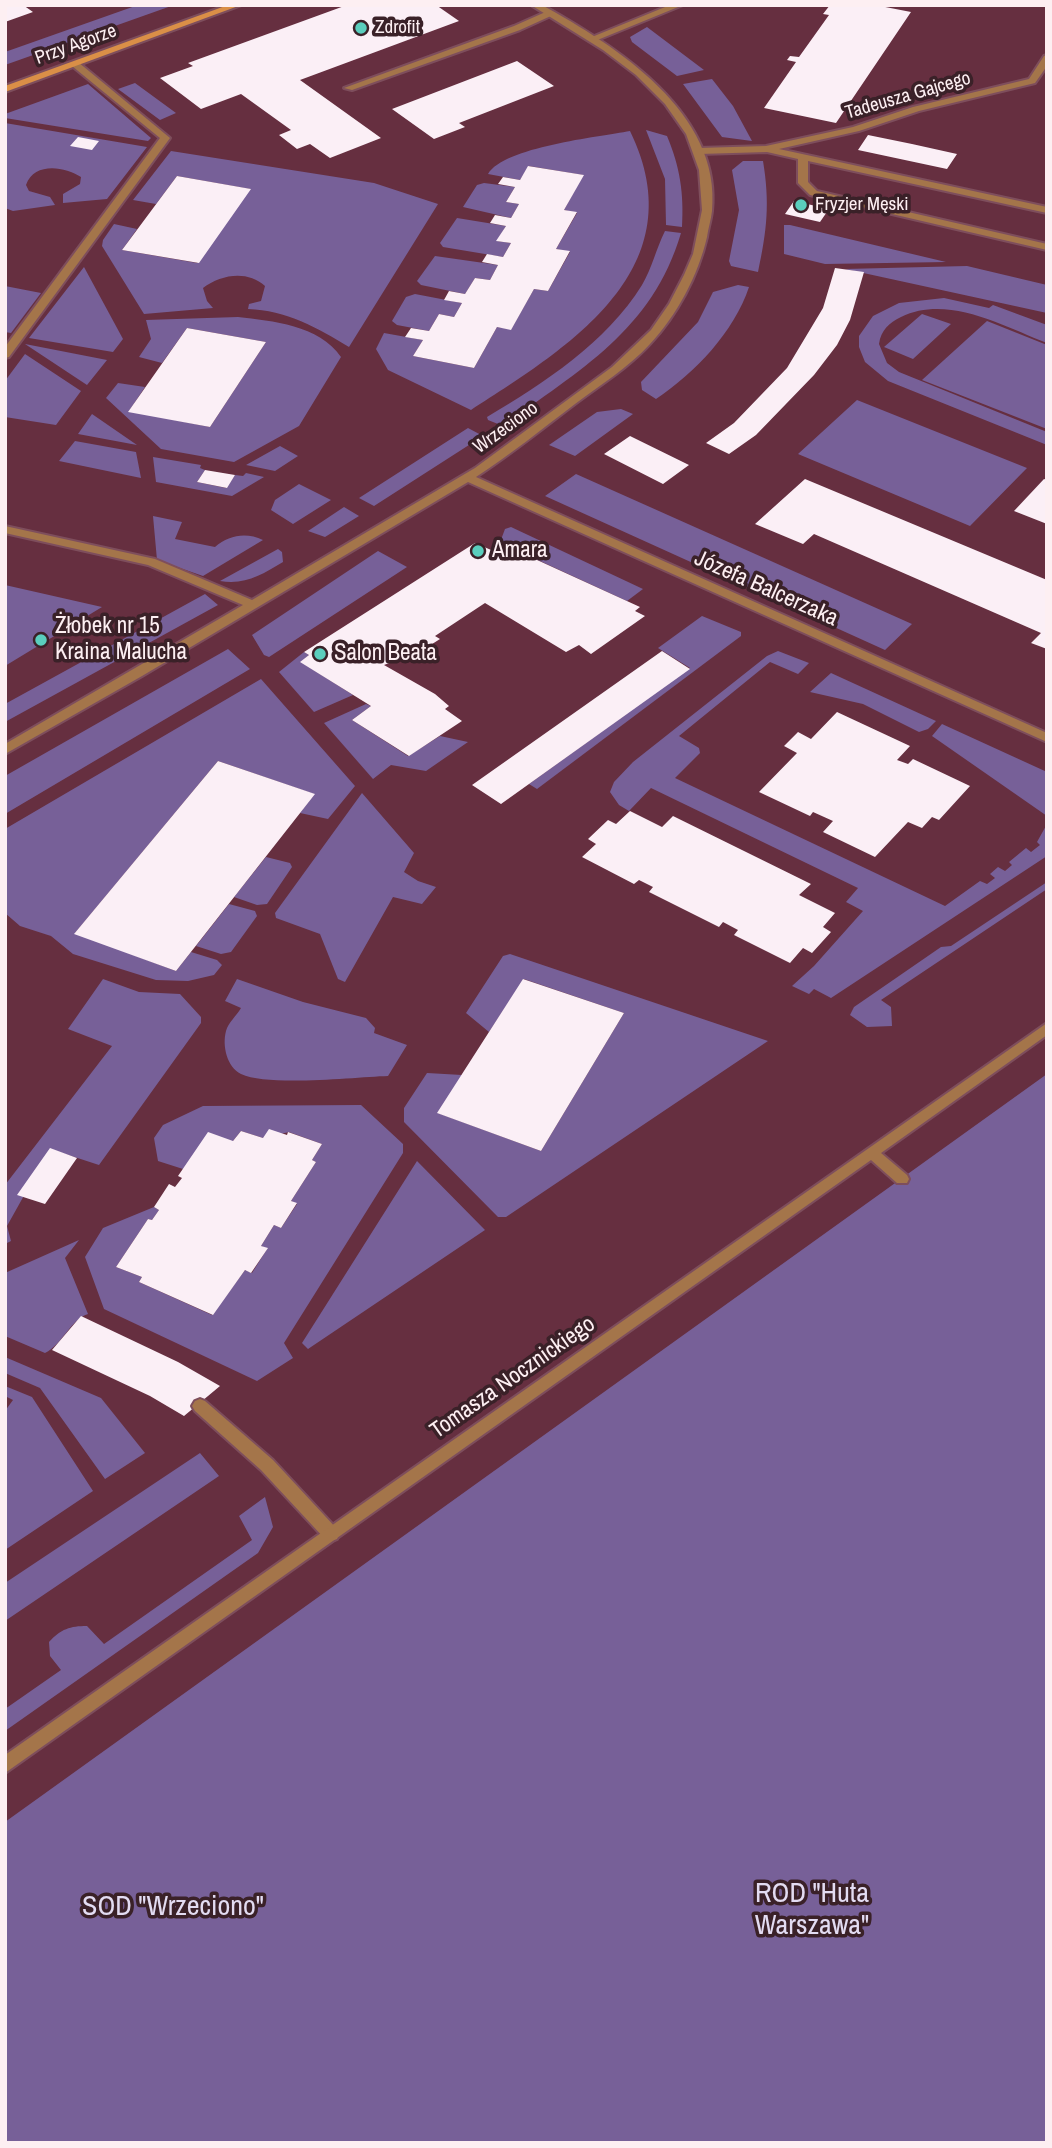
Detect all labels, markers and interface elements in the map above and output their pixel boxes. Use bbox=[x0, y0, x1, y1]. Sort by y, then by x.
place label: Zdrofit bbox=[375, 17, 420, 39]
street label: Przy Agorze bbox=[32, 20, 120, 70]
marker: Zdrofit bbox=[353, 20, 369, 36]
street label: Tadeusza Gajcego bbox=[843, 67, 973, 125]
place label: Fryzjer Męski bbox=[815, 194, 908, 216]
marker: Fryzjer Męski bbox=[793, 197, 809, 213]
street label: Wrzeciono bbox=[469, 397, 543, 459]
place label: Amara bbox=[492, 537, 548, 565]
marker: Amara bbox=[470, 543, 486, 559]
street label: Józefa Balcerzaka bbox=[690, 545, 842, 633]
place label: Żłobek nr 15 Kraina Malucha bbox=[55, 613, 187, 667]
marker: Żłobek nr 15 Kraina Malucha bbox=[33, 632, 49, 648]
place label: Salon Beata bbox=[334, 640, 437, 668]
marker: Salon Beata bbox=[312, 646, 328, 662]
street label: Tomasza Nocznickiego bbox=[425, 1311, 601, 1445]
park label: ROD "Huta Warszawa" bbox=[755, 1877, 869, 1943]
park label: SOD "Wrzeciono" bbox=[82, 1890, 264, 1924]

